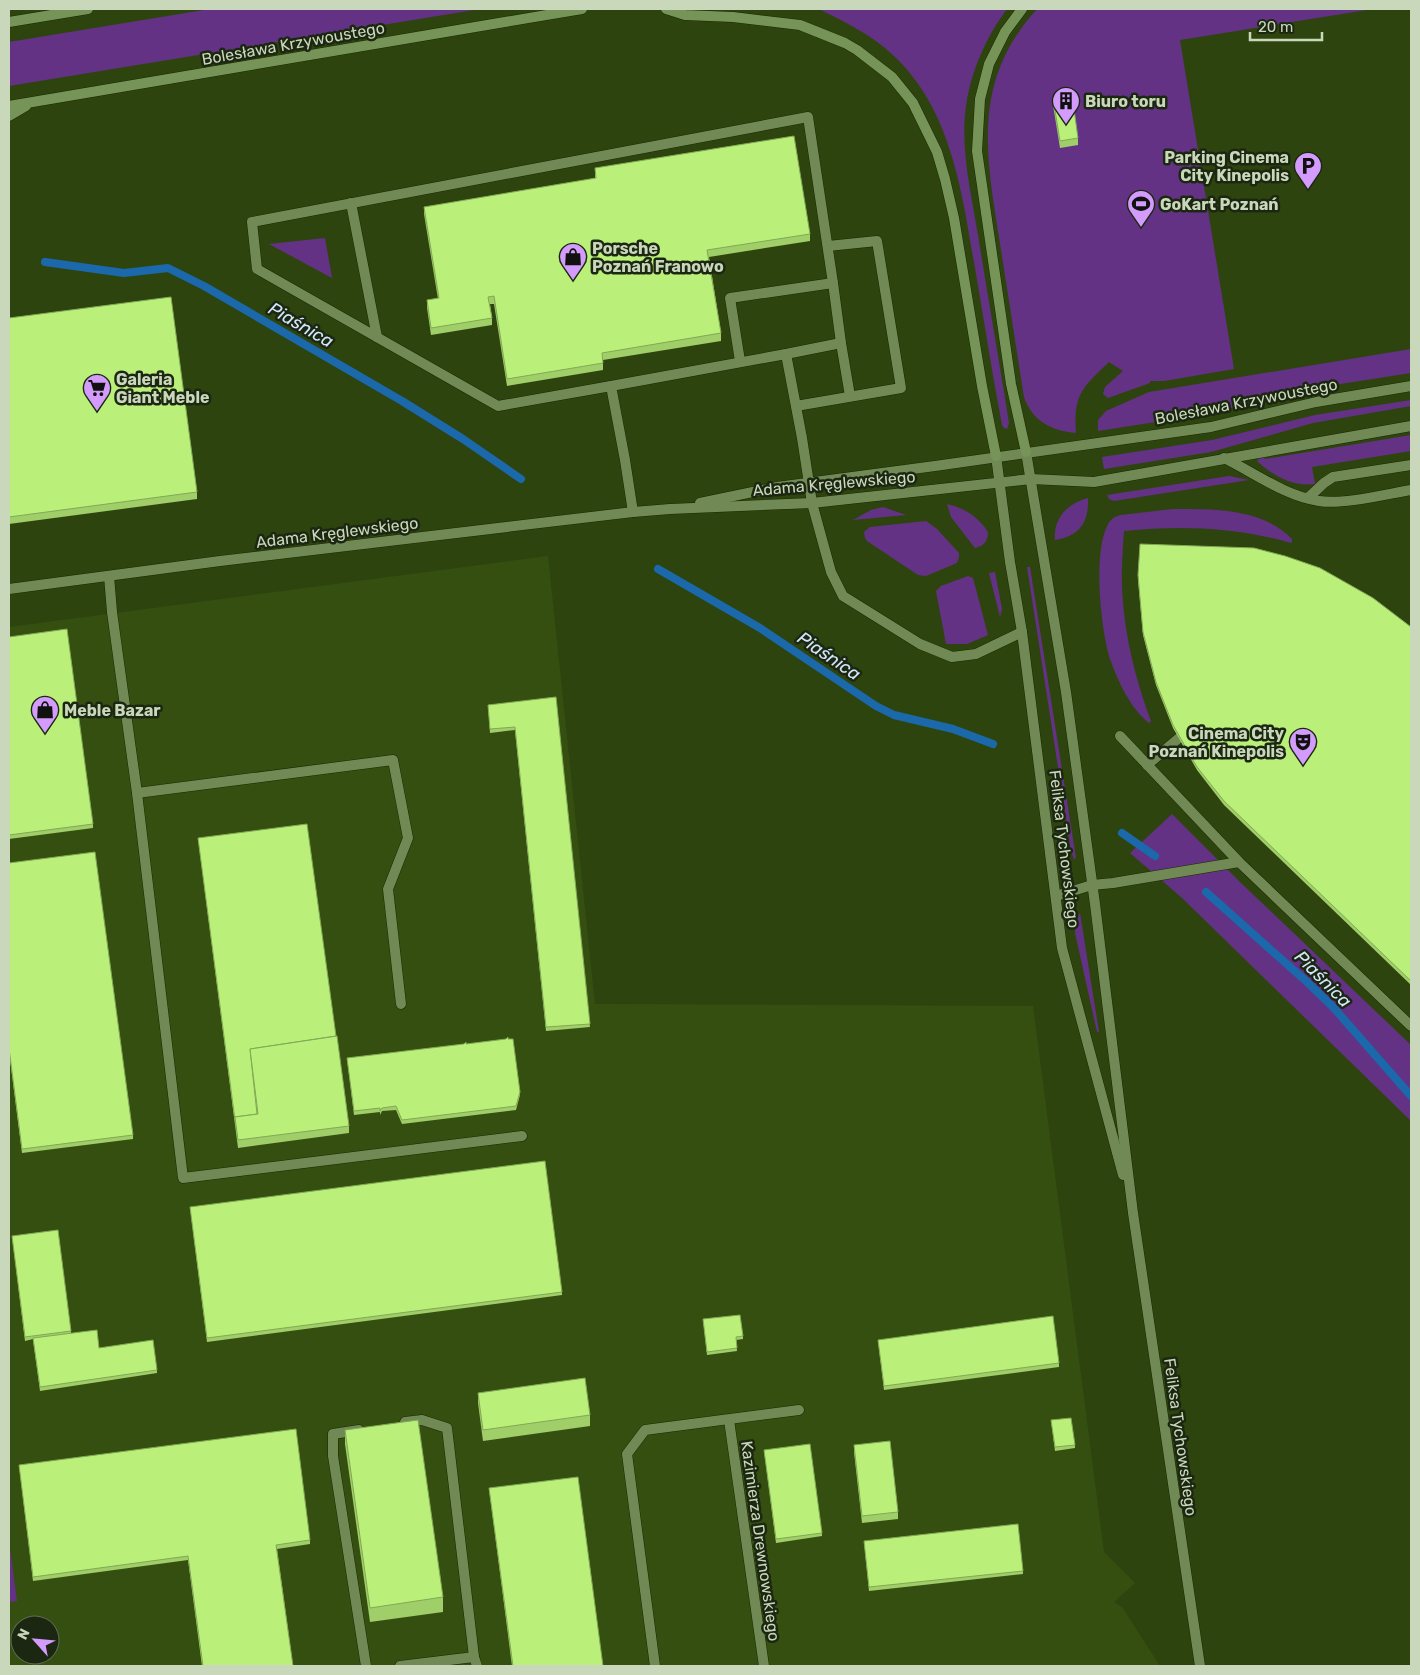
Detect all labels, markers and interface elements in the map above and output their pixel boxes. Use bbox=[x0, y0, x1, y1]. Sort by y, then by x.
scale bar bbox=[1250, 10, 1322, 42]
street label: Bolesława Krzywoustego bbox=[200, 18, 386, 69]
text: 20 m bbox=[1258, 18, 1293, 36]
building icon: Biuro toru bbox=[1051, 86, 1081, 125]
place label: Biuro toru bbox=[1085, 92, 1166, 111]
place label: Parking Cinema City Kinepolis bbox=[1164, 148, 1289, 185]
parking icon: Parking Cinema City Kinepolis bbox=[1293, 151, 1323, 190]
sports icon: GoKart Poznań bbox=[1126, 189, 1156, 228]
place label: GoKart Poznań bbox=[1160, 195, 1279, 214]
place label: Porsche Poznań Franowo bbox=[592, 239, 724, 276]
shop icon: Porsche Poznań Franowo bbox=[558, 242, 588, 281]
water label: Piaśnica bbox=[265, 298, 338, 353]
place label: Galeria Giant Meble bbox=[116, 370, 210, 407]
supermarket icon: Galeria Giant Meble bbox=[82, 373, 112, 412]
street label: Bolesława Krzywoustego bbox=[1153, 374, 1339, 429]
street label: Adama Kręglewskiego bbox=[752, 467, 916, 501]
street label: Adama Kręglewskiego bbox=[255, 513, 419, 553]
water label: Piaśnica bbox=[793, 627, 865, 685]
shop icon: Meble Bazar bbox=[30, 695, 60, 734]
place label: Meble Bazar bbox=[64, 701, 161, 720]
place label: Cinema City Poznań Kinepolis bbox=[1148, 724, 1284, 761]
theatre icon: Cinema City Poznań Kinepolis bbox=[1288, 727, 1318, 766]
street label: Feliksa Tychowskiego bbox=[1045, 769, 1084, 929]
water label: Piaśnica bbox=[1290, 946, 1356, 1012]
street label: Feliksa Tychowskiego bbox=[1160, 1357, 1201, 1517]
street label: Kazimierza Drewnowskiego bbox=[737, 1440, 784, 1643]
north arrow bbox=[10, 1615, 60, 1665]
text: N bbox=[14, 1626, 34, 1643]

